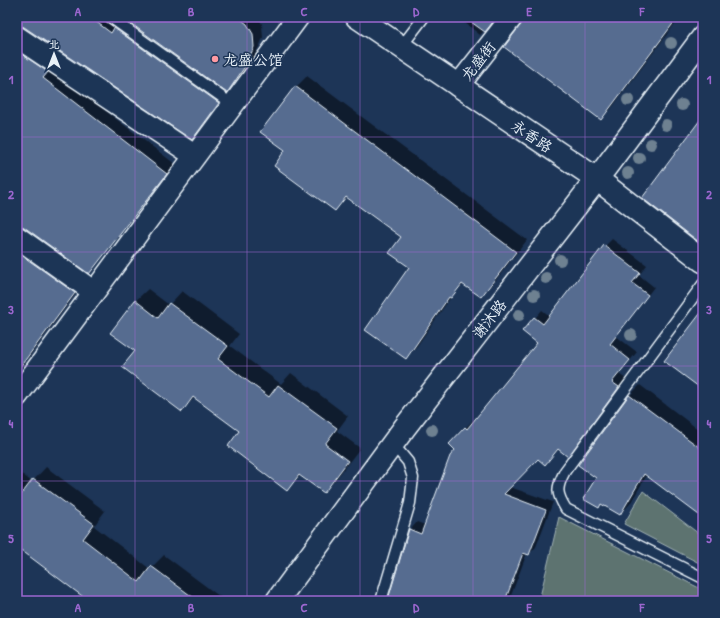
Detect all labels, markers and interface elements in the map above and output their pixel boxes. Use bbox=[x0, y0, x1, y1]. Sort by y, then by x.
text: A bbox=[75, 2, 82, 20]
text: B bbox=[188, 2, 195, 20]
text: C bbox=[300, 2, 308, 20]
text: D bbox=[413, 2, 420, 20]
text: E bbox=[526, 2, 532, 20]
text: F bbox=[639, 2, 646, 20]
north arrow bbox=[34, 34, 74, 74]
text: 北 bbox=[49, 37, 60, 51]
street label: 龙盛街 bbox=[456, 37, 500, 85]
place label: 龙盛公馆 bbox=[223, 49, 283, 70]
marker: 龙盛公馆 bbox=[210, 54, 220, 64]
text: 1 bbox=[9, 70, 14, 88]
text: 1 bbox=[707, 70, 712, 88]
street label: 永香路 bbox=[507, 115, 557, 157]
text: 2 bbox=[8, 185, 15, 203]
text: 2 bbox=[706, 185, 713, 203]
street label: 谢沐路 bbox=[467, 295, 511, 343]
text: 3 bbox=[8, 300, 14, 318]
text: 3 bbox=[706, 300, 712, 318]
text: 4 bbox=[9, 414, 14, 432]
text: 4 bbox=[707, 414, 712, 432]
text: 5 bbox=[8, 529, 14, 547]
text: 5 bbox=[706, 529, 712, 547]
text: A bbox=[75, 598, 82, 616]
text: B bbox=[188, 598, 195, 616]
text: C bbox=[300, 598, 308, 616]
text: D bbox=[413, 598, 420, 616]
text: E bbox=[526, 598, 532, 616]
text: F bbox=[639, 598, 646, 616]

